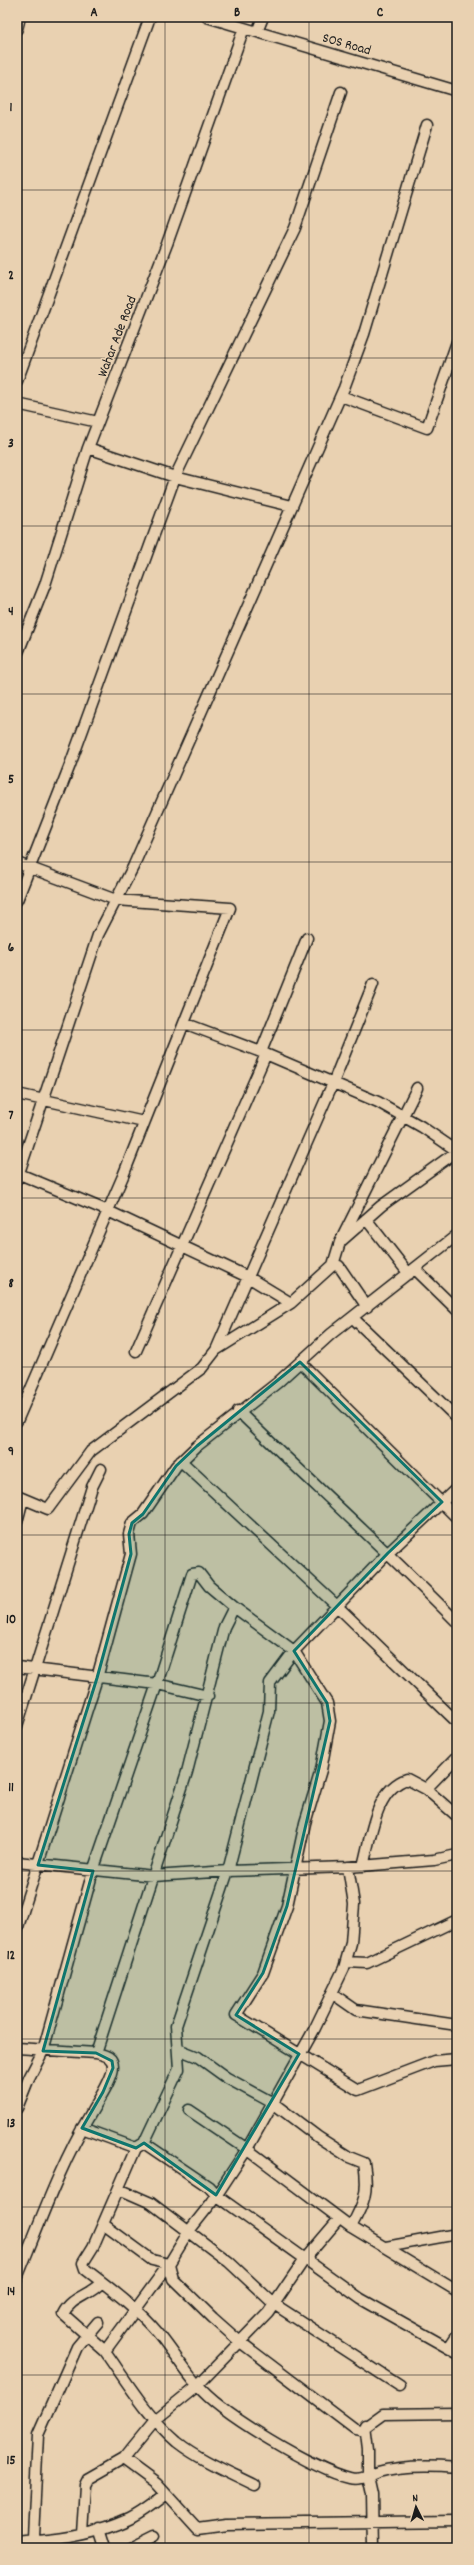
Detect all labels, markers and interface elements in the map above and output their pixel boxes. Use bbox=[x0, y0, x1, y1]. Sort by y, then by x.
text: A bbox=[90, 4, 98, 23]
text: B bbox=[234, 4, 240, 23]
text: C bbox=[377, 4, 384, 23]
street label: SOS Road bbox=[320, 28, 373, 61]
text: 1 bbox=[10, 99, 13, 118]
text: 2 bbox=[8, 267, 14, 286]
street label: Wahar Ade Road bbox=[93, 293, 143, 380]
text: 3 bbox=[8, 435, 14, 454]
text: 4 bbox=[8, 603, 14, 622]
text: 5 bbox=[8, 771, 14, 790]
text: 6 bbox=[8, 939, 15, 958]
text: 7 bbox=[9, 1107, 14, 1126]
text: 8 bbox=[8, 1275, 14, 1294]
text: 9 bbox=[8, 1443, 14, 1462]
text: 10 bbox=[6, 1611, 16, 1630]
text: 11 bbox=[8, 1779, 14, 1798]
text: 12 bbox=[7, 1947, 16, 1966]
text: 13 bbox=[7, 2115, 16, 2134]
text: 14 bbox=[7, 2283, 15, 2302]
text: 15 bbox=[7, 2452, 15, 2471]
north arrow bbox=[396, 2487, 436, 2527]
text: N bbox=[412, 2491, 419, 2507]

